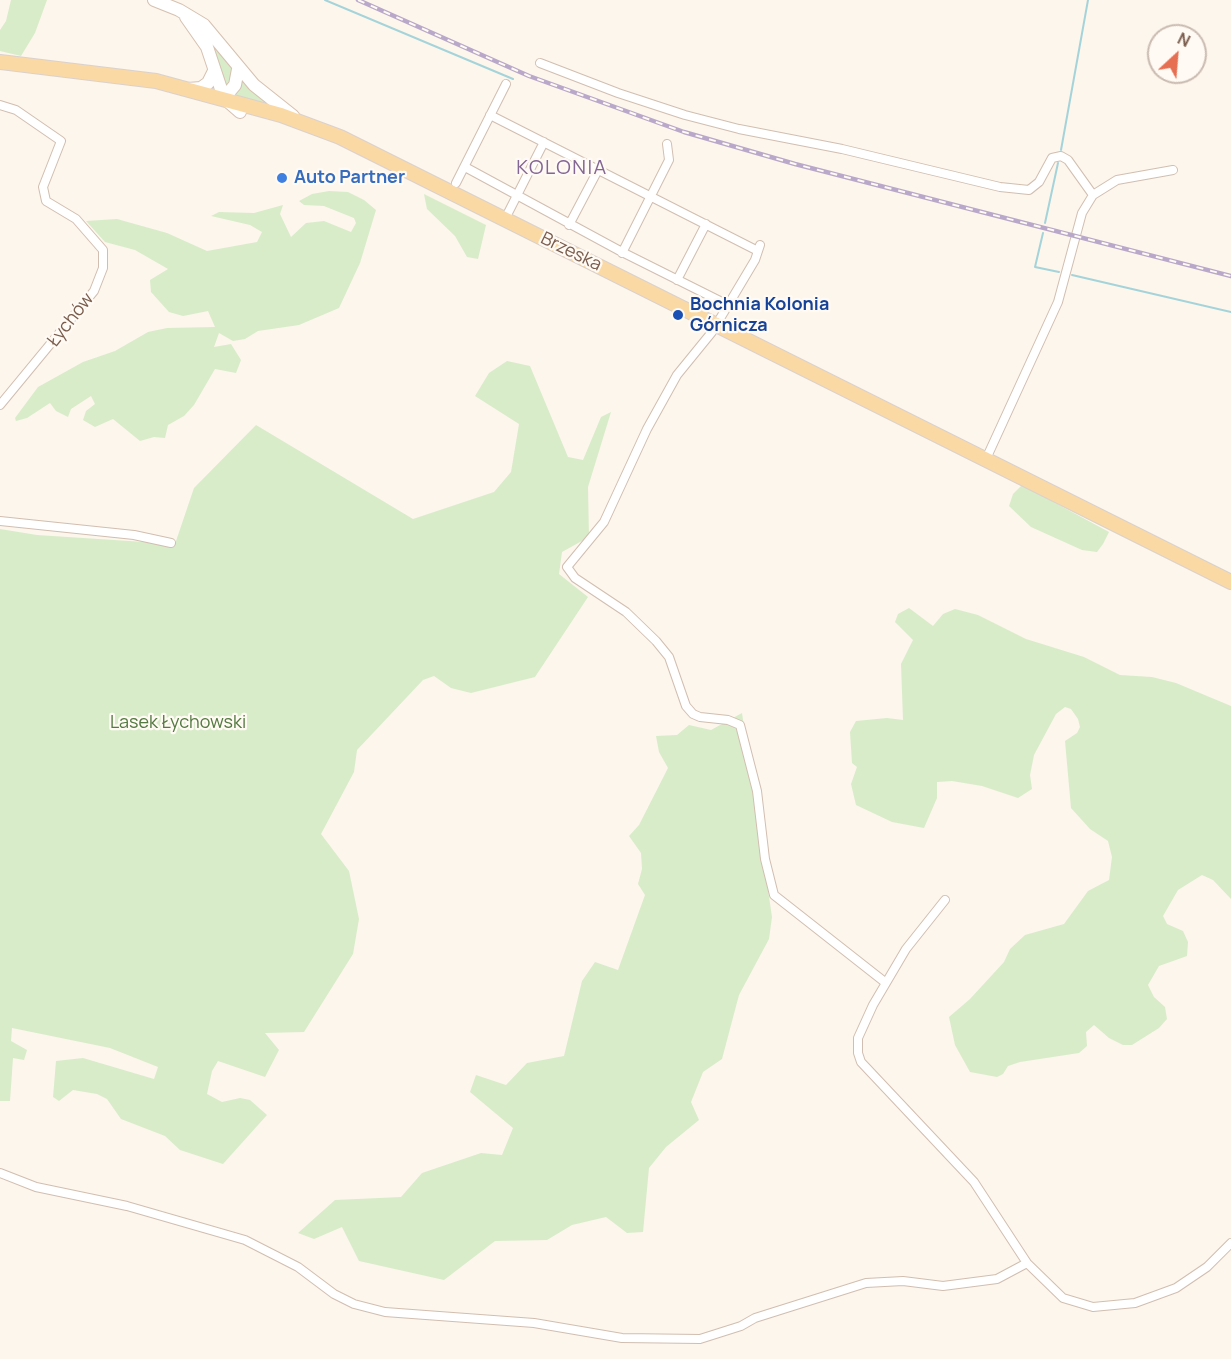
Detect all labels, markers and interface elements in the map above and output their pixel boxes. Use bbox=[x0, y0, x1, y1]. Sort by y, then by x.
north arrow bbox=[1147, 24, 1207, 84]
text: N bbox=[1174, 27, 1194, 52]
district label: KOLONIA bbox=[516, 156, 608, 180]
place label: Auto Partner bbox=[294, 167, 405, 189]
marker: Auto Partner bbox=[275, 171, 289, 185]
street label: Brzeska bbox=[537, 228, 605, 276]
street label: Łychów bbox=[43, 289, 99, 351]
place label: Bochnia Kolonia Górnicza bbox=[690, 294, 829, 336]
marker: Bochnia Kolonia Górnicza bbox=[671, 308, 685, 322]
park label: Lasek Łychowski bbox=[110, 712, 246, 734]

